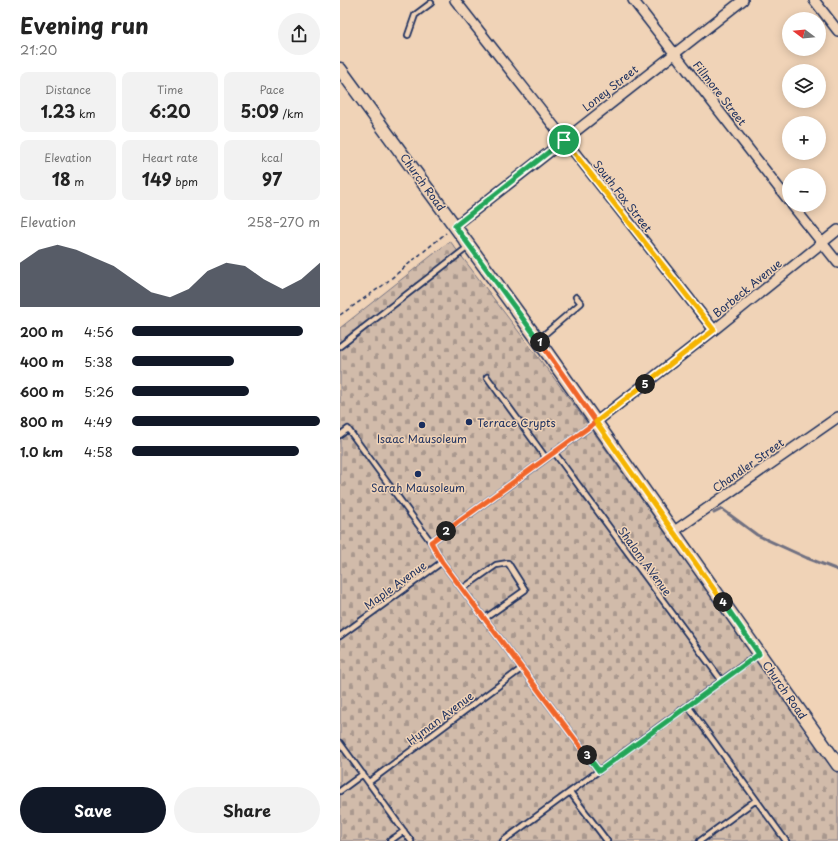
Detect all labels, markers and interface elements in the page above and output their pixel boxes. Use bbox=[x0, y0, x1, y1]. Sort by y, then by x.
text: Evening run bbox=[20, 8, 149, 41]
north arrow bbox=[782, 12, 826, 56]
map controls bbox=[782, 12, 826, 212]
button: share bbox=[278, 13, 320, 55]
text: 21:20 bbox=[20, 40, 57, 59]
street label: Fillmore Street bbox=[689, 57, 751, 130]
street label: Loney Street bbox=[579, 60, 642, 115]
button: layers bbox=[782, 64, 826, 108]
text: Distance bbox=[45, 81, 91, 98]
text: Time bbox=[157, 81, 183, 98]
text: Pace bbox=[260, 81, 284, 98]
text: 1.23 bbox=[40, 98, 75, 124]
text: 6:20 bbox=[149, 98, 191, 124]
text: 5:09 bbox=[240, 98, 279, 124]
text: km bbox=[75, 105, 96, 122]
text: /km bbox=[279, 105, 304, 122]
button: + bbox=[782, 116, 826, 160]
pin bbox=[547, 123, 581, 157]
icon: arrive bbox=[553, 129, 575, 151]
text: Elevation bbox=[44, 149, 92, 166]
text: Heart rate bbox=[142, 149, 198, 166]
text: kcal bbox=[261, 149, 283, 166]
street label: Church Road bbox=[396, 150, 450, 214]
street label: South Fox Street bbox=[589, 156, 657, 236]
text: 18 bbox=[52, 166, 71, 192]
text: 149 bbox=[142, 166, 172, 192]
text: 97 bbox=[262, 166, 282, 192]
button: − bbox=[782, 168, 826, 212]
text: m bbox=[71, 173, 84, 190]
text: bpm bbox=[172, 173, 198, 190]
text: Elevation bbox=[20, 212, 76, 231]
text: 258–270 m bbox=[247, 212, 320, 231]
street label: Borbeck Avenue bbox=[709, 255, 785, 321]
text: 200 m bbox=[20, 322, 64, 341]
text: 4:56 bbox=[84, 322, 114, 341]
pin: 1 bbox=[530, 332, 550, 352]
text: 1 bbox=[537, 333, 543, 350]
text: 400 m bbox=[20, 352, 64, 371]
text: 5:38 bbox=[84, 352, 113, 371]
pin: 5 bbox=[635, 374, 655, 394]
text: 5 bbox=[641, 375, 649, 392]
text: 600 m bbox=[20, 382, 64, 401]
text: 5:26 bbox=[84, 382, 114, 401]
text: 800 m bbox=[20, 412, 63, 431]
text: 4:49 bbox=[84, 412, 112, 431]
place label: Terrace Crypts bbox=[477, 414, 556, 431]
marker: Terrace Crypts bbox=[464, 417, 474, 427]
marker: Isaac Mausoleum bbox=[417, 420, 427, 430]
place label: Isaac Mausoleum bbox=[377, 430, 467, 447]
street label: Chandler Street bbox=[709, 434, 788, 496]
text: 1.0 km bbox=[20, 442, 63, 461]
text: 4:58 bbox=[84, 442, 113, 461]
marker: Sarah Mausoleum bbox=[413, 469, 423, 479]
place label: Sarah Mausoleum bbox=[371, 479, 465, 496]
pin: 2 bbox=[436, 521, 456, 541]
text: 2 bbox=[442, 522, 450, 539]
street label: Shalom AVenue bbox=[614, 523, 676, 599]
street label: Maple Avenue bbox=[360, 557, 430, 613]
pin: 4 bbox=[713, 592, 733, 612]
text: 4 bbox=[719, 593, 727, 610]
street label: Church Road bbox=[759, 657, 811, 723]
street label: Hyman Avenue bbox=[403, 687, 477, 749]
pin: 3 bbox=[577, 745, 597, 765]
text: 3 bbox=[583, 746, 591, 763]
button: Save bbox=[20, 787, 166, 833]
button: Share bbox=[174, 787, 320, 833]

